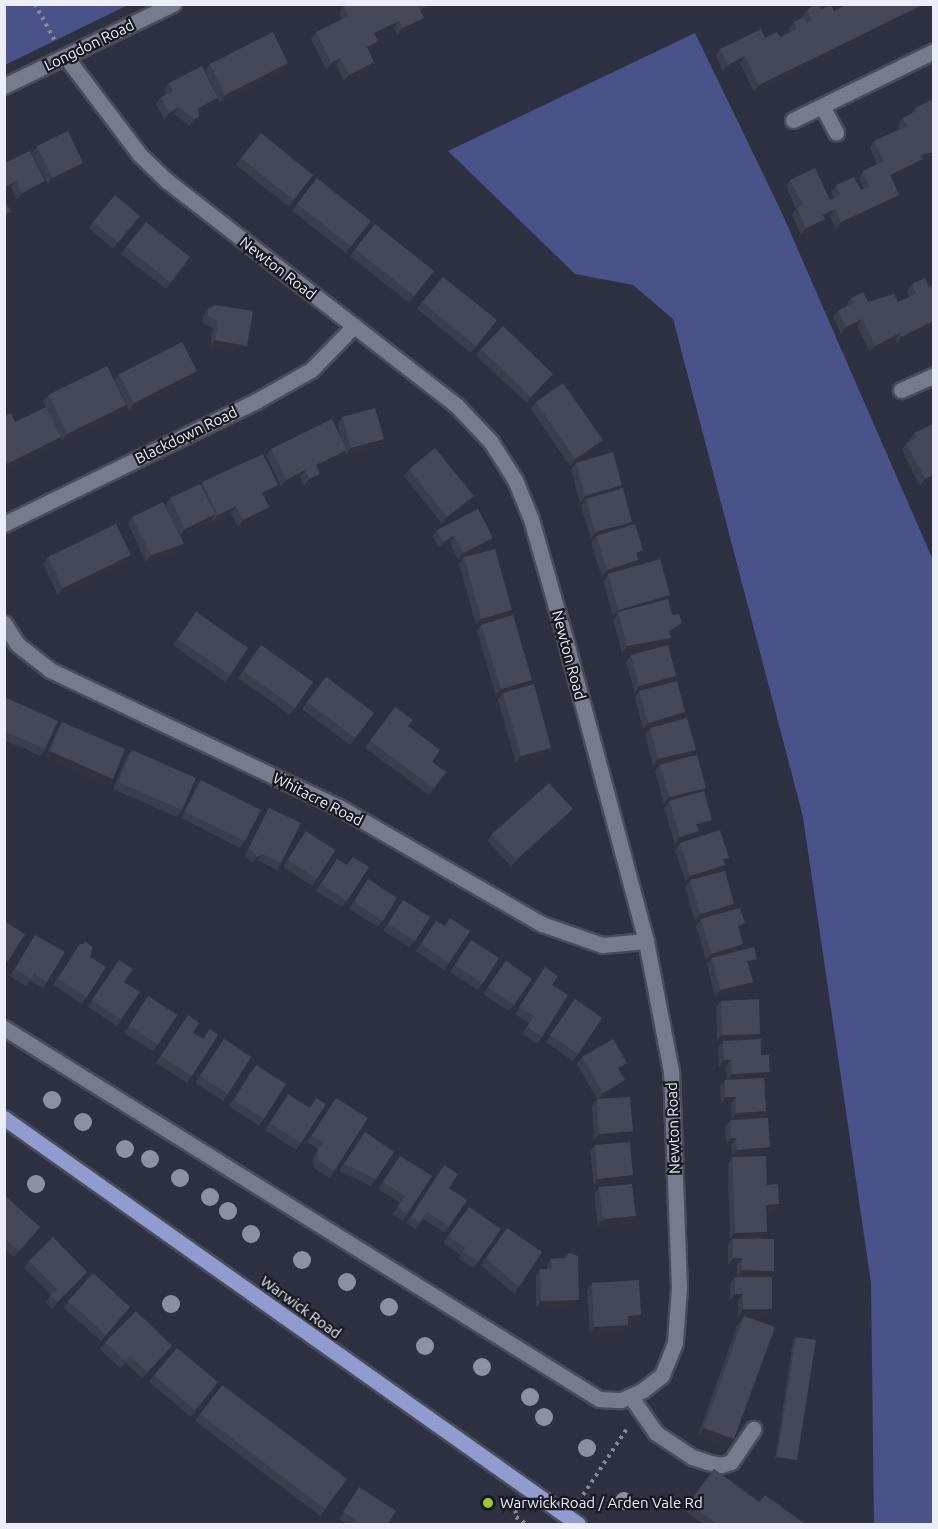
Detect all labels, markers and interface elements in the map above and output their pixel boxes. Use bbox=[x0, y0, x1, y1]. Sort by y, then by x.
street label: Longdon Road bbox=[41, 15, 137, 75]
street label: Newton Road bbox=[236, 233, 320, 303]
street label: Blackdown Road bbox=[132, 403, 240, 467]
street label: Newton Road bbox=[548, 608, 590, 702]
street label: Whitacre Road bbox=[270, 769, 366, 829]
street label: Newton Road bbox=[662, 1082, 684, 1174]
street label: Warwick Road bbox=[257, 1272, 345, 1342]
place label: Warwick Road / Arden Vale Rd bbox=[500, 1494, 703, 1512]
marker: Warwick Road / Arden Vale Rd bbox=[481, 1496, 495, 1510]

